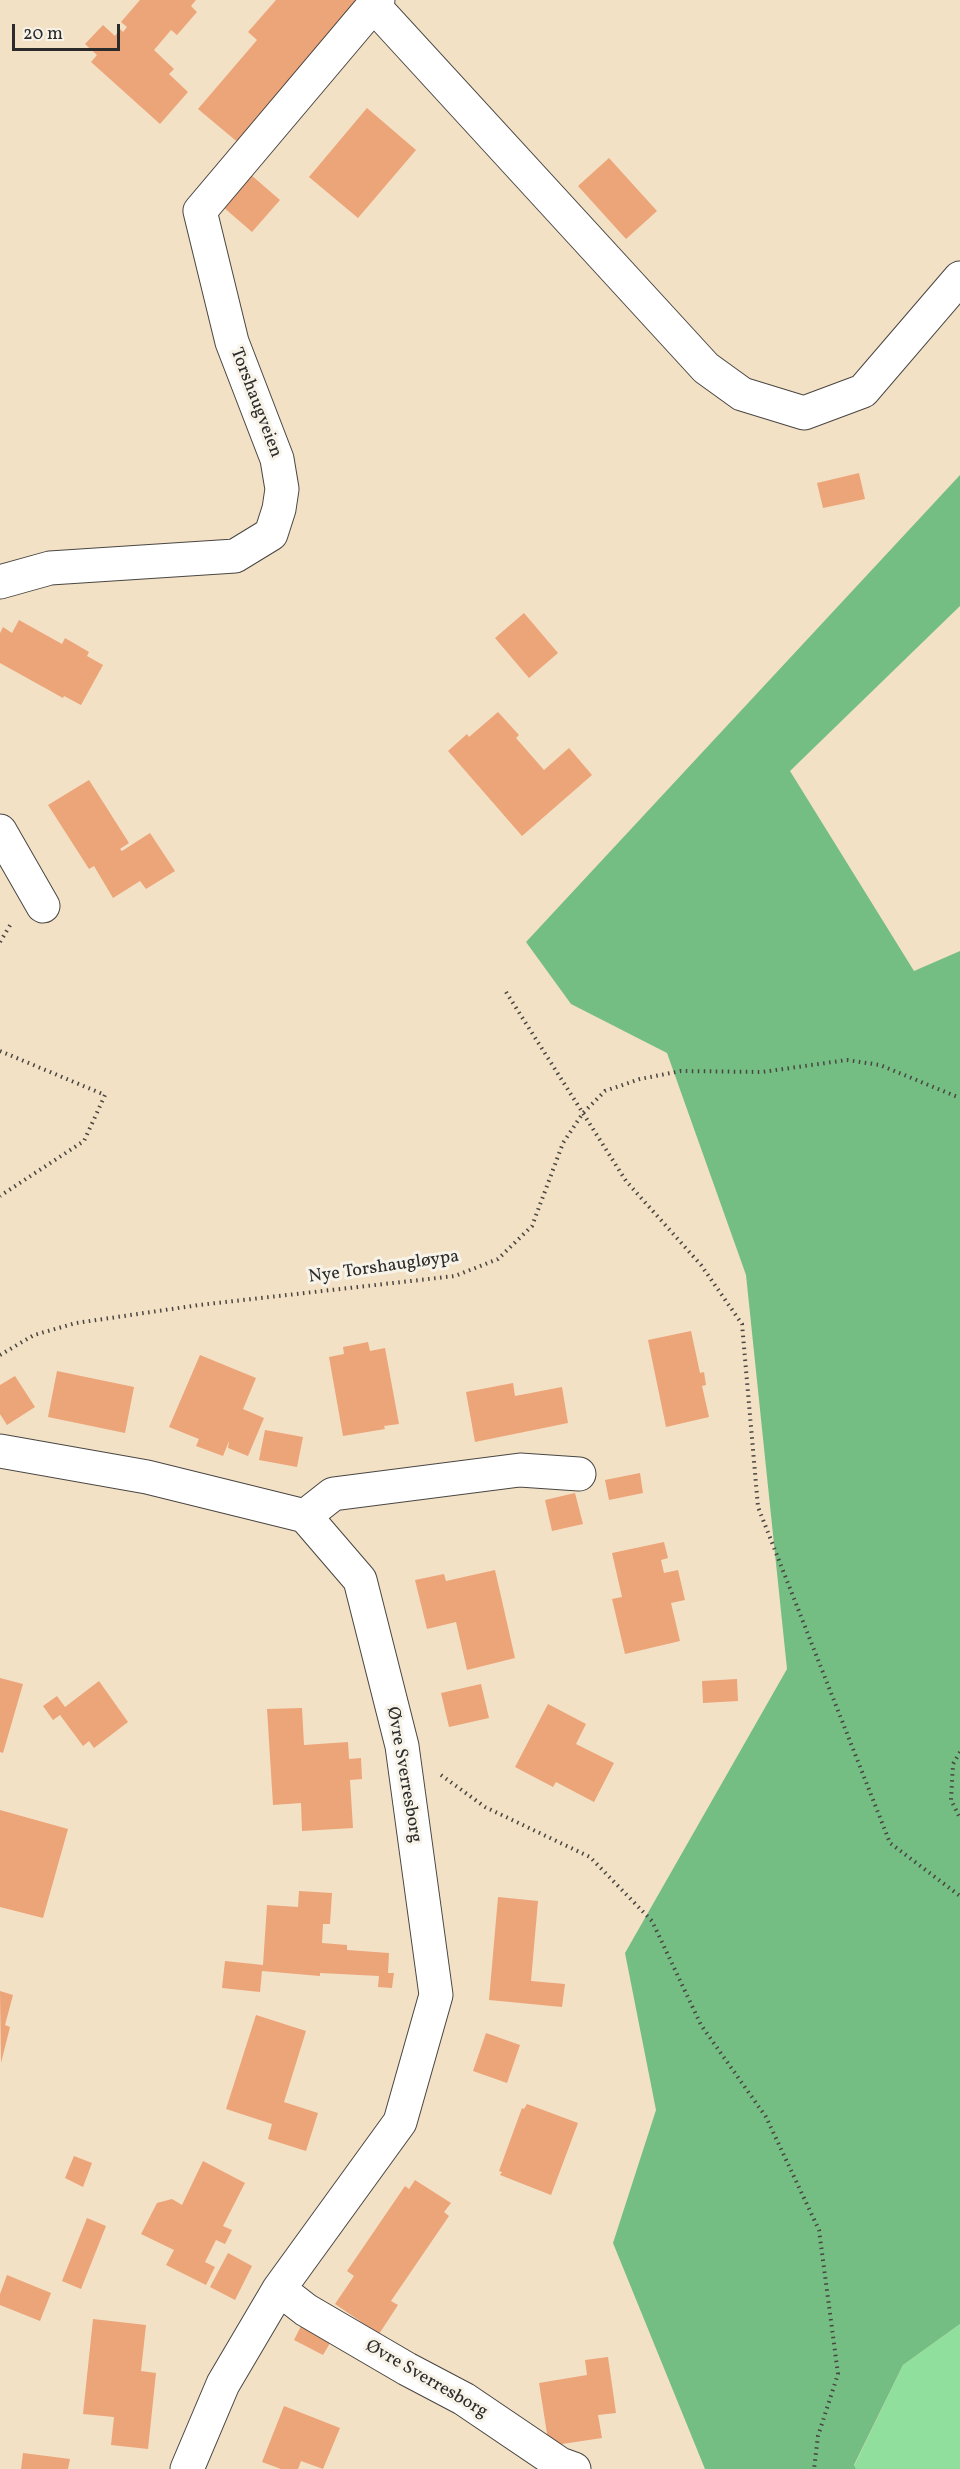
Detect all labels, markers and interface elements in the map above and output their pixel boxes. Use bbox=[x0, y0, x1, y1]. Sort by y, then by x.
scale bar bbox=[15, 12, 123, 50]
text: 20 m bbox=[23, 22, 63, 47]
street label: Torshaugveien bbox=[224, 345, 286, 461]
street label: Nye Torshaugløypa bbox=[307, 1247, 461, 1289]
street label: Øvre Sverresborg bbox=[380, 1705, 426, 1845]
street label: Øvre Sverresborg bbox=[361, 2336, 491, 2424]

